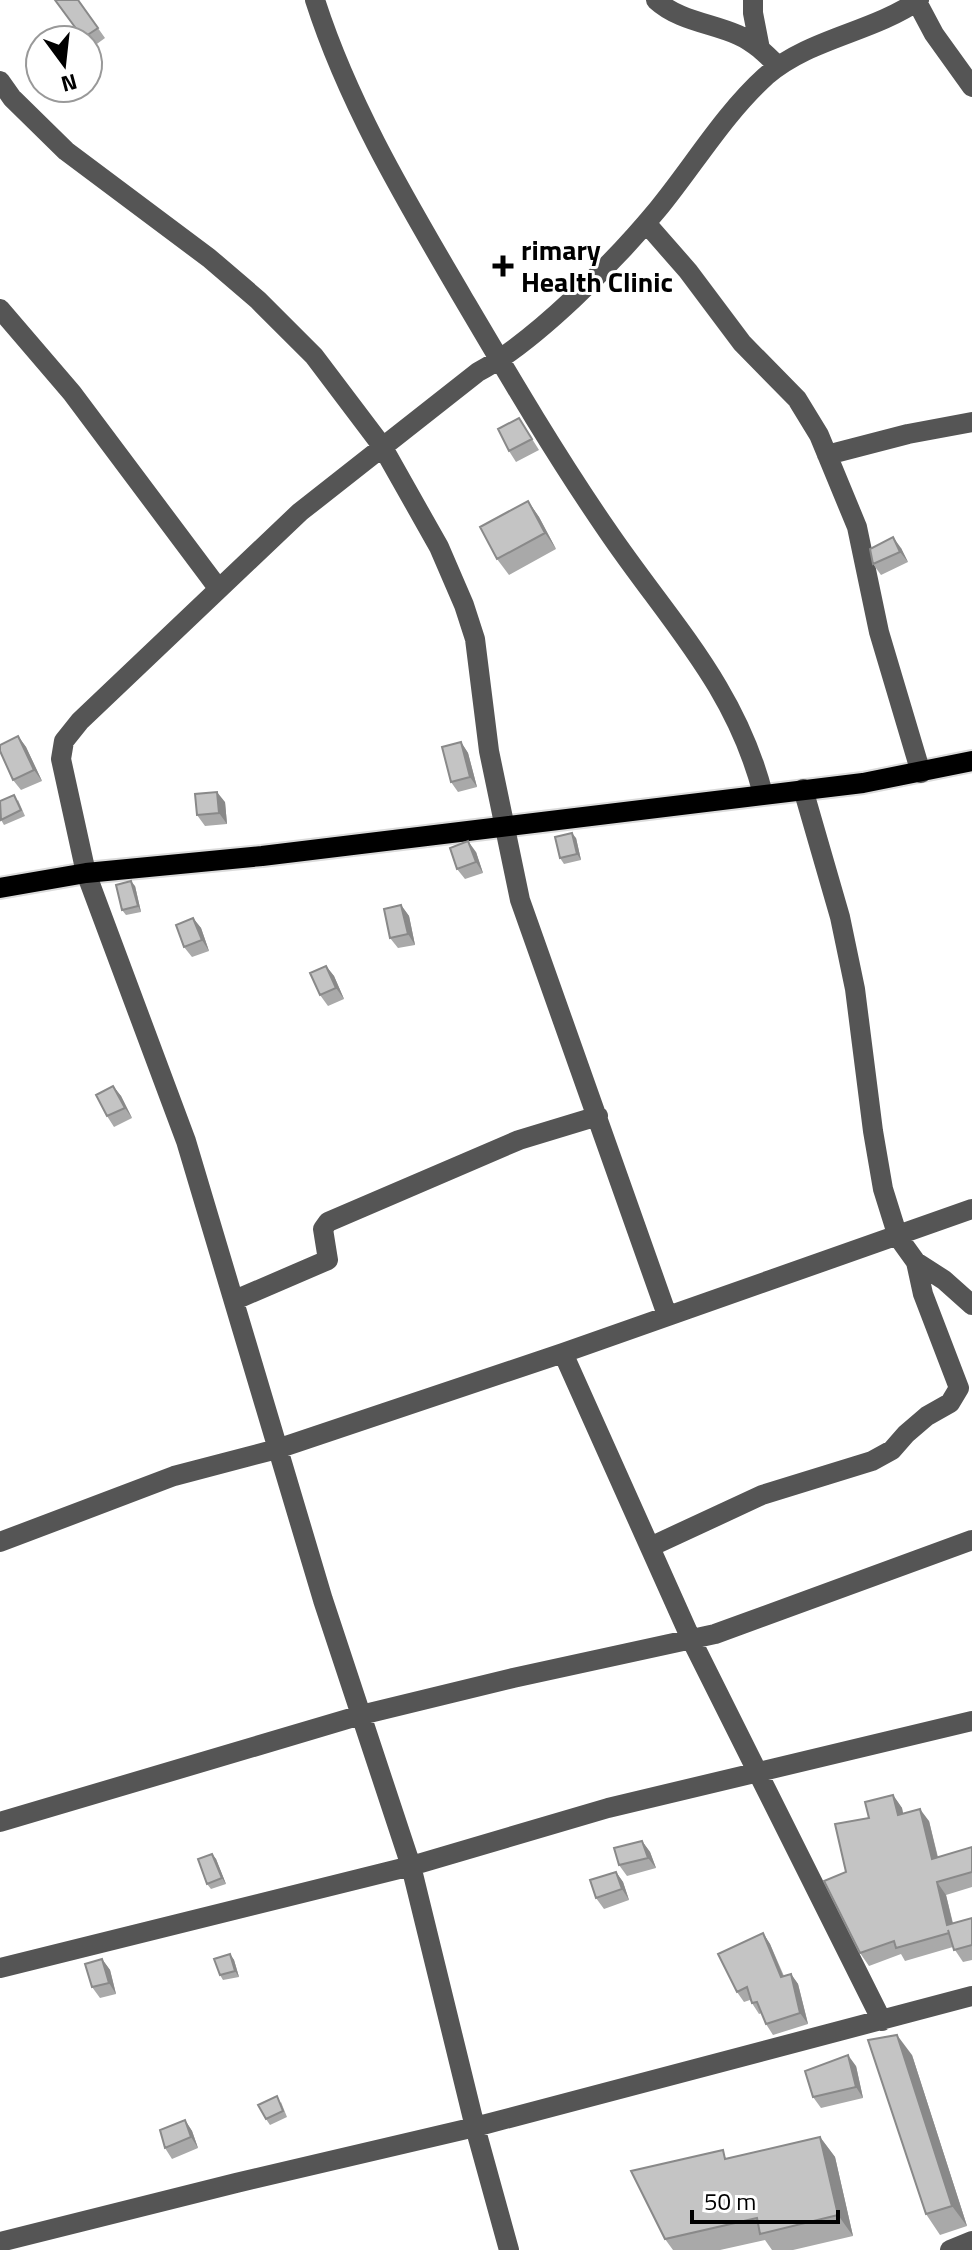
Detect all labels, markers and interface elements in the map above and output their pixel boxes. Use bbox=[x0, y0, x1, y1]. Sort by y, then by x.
north arrow bbox=[24, 24, 104, 104]
text: N bbox=[57, 65, 81, 102]
place label: rimary Health Clinic bbox=[521, 228, 673, 303]
marker: rimary Health Clinic bbox=[492, 255, 514, 277]
scale bar bbox=[692, 2174, 838, 2224]
text: 50 m bbox=[704, 2183, 756, 2219]

